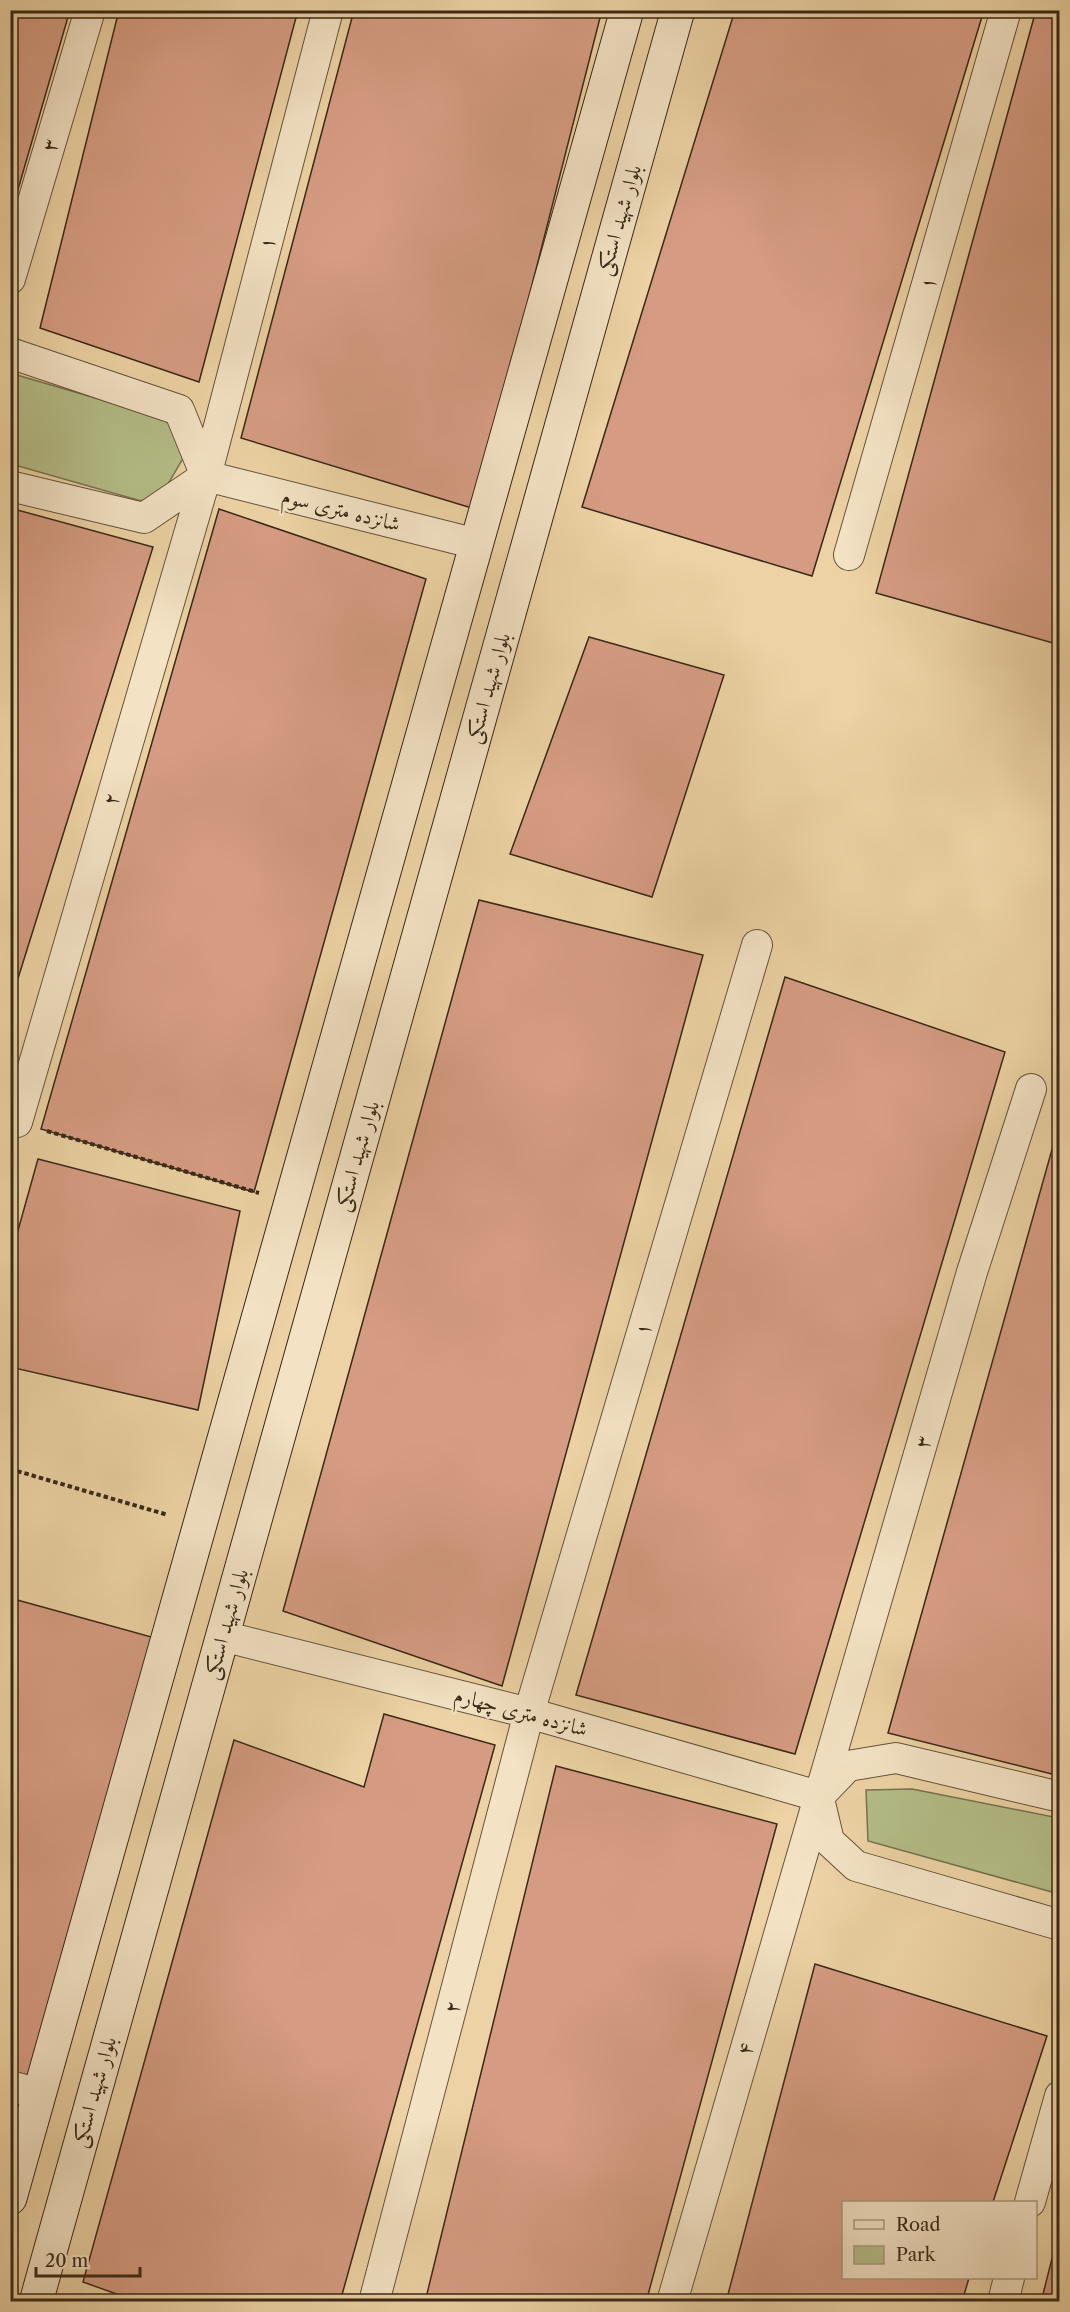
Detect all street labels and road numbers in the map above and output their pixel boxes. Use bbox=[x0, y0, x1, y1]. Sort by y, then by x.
street label: ۳ bbox=[36, 135, 63, 154]
street label: بلوار شهید استکی bbox=[591, 162, 648, 279]
street label: ۱ bbox=[253, 234, 280, 252]
street label: ۱ bbox=[914, 274, 941, 292]
street label: شانزده متری سوم bbox=[278, 483, 403, 542]
street label: بلوار شهید استکی bbox=[460, 630, 517, 747]
street label: ۲ bbox=[97, 790, 124, 808]
street label: بلوار شهید استکی bbox=[329, 1098, 386, 1215]
street label: ۱ bbox=[629, 1320, 656, 1338]
street label: ۳ bbox=[909, 1433, 936, 1451]
street label: بلوار شهید استکی bbox=[198, 1566, 255, 1683]
street label: شانزده متری چهارم bbox=[450, 1682, 590, 1747]
street label: ۲ bbox=[438, 1998, 465, 2016]
street label: بلوار شهید استکی bbox=[66, 2034, 123, 2151]
street label: ۴ bbox=[731, 2040, 758, 2058]

